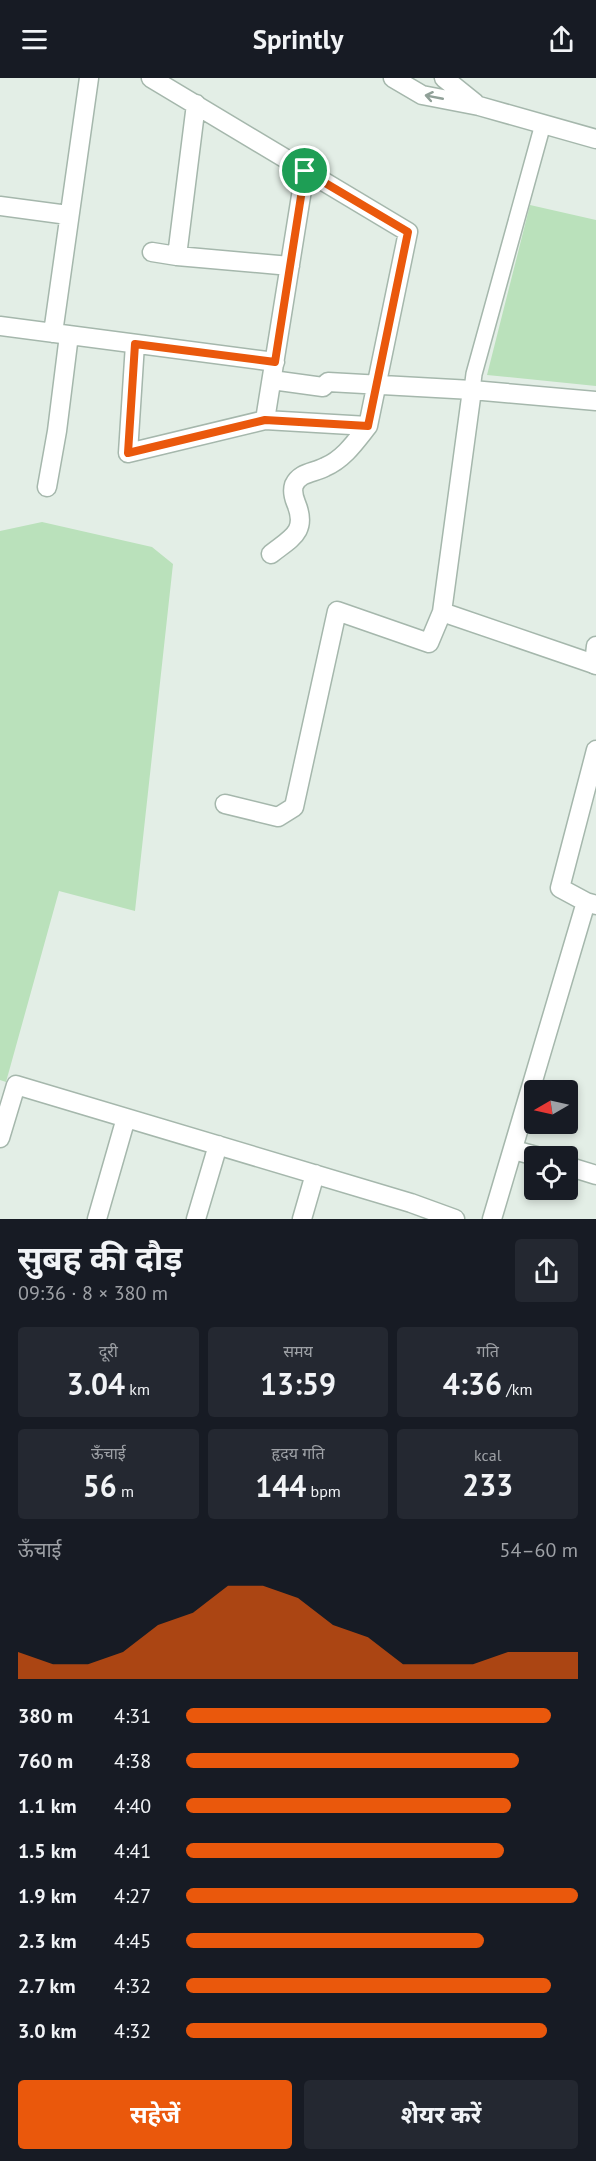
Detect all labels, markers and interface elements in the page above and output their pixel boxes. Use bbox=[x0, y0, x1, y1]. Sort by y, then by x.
text: Sprintly bbox=[253, 22, 343, 56]
icon: menu bbox=[18, 23, 51, 56]
icon: share bbox=[545, 23, 578, 56]
one-way arrow bbox=[425, 91, 445, 102]
pin bbox=[279, 145, 330, 196]
icon: arrive bbox=[288, 154, 321, 187]
north arrow bbox=[524, 1080, 578, 1134]
map controls bbox=[524, 1080, 578, 1200]
button: locate bbox=[524, 1146, 578, 1200]
text: सुबह की दौड़ bbox=[18, 1236, 182, 1279]
button: share bbox=[515, 1239, 578, 1302]
text: 09:36 · 8 × 380 m bbox=[18, 1280, 168, 1306]
text: दूरी bbox=[99, 1341, 118, 1361]
text: समय bbox=[283, 1341, 313, 1361]
text: गति bbox=[477, 1341, 499, 1361]
text: 3.04 bbox=[67, 1364, 125, 1403]
text: 13:59 bbox=[260, 1364, 336, 1403]
text: 4:36 bbox=[443, 1364, 502, 1403]
text: km bbox=[125, 1379, 150, 1399]
text: /km bbox=[502, 1379, 533, 1399]
text: ऊँचाई bbox=[91, 1443, 126, 1463]
text: हृदय गति bbox=[271, 1443, 325, 1463]
text: kcal bbox=[474, 1445, 501, 1465]
text: 233 bbox=[462, 1465, 513, 1504]
text: 56 bbox=[83, 1466, 117, 1505]
text: 144 bbox=[255, 1466, 306, 1505]
text: m bbox=[117, 1481, 134, 1501]
text: bpm bbox=[306, 1481, 341, 1501]
text: ऊँचाई bbox=[18, 1537, 61, 1563]
text: 54–60 m bbox=[500, 1537, 578, 1563]
text: 380 m bbox=[18, 1703, 73, 1729]
text: 4:31 bbox=[114, 1703, 151, 1729]
text: 760 m bbox=[18, 1748, 73, 1774]
text: 4:38 bbox=[114, 1748, 151, 1774]
text: 1.1 km bbox=[18, 1793, 77, 1819]
text: 4:40 bbox=[114, 1793, 151, 1819]
text: 1.5 km bbox=[18, 1838, 77, 1864]
text: 4:41 bbox=[114, 1838, 151, 1864]
text: 1.9 km bbox=[18, 1883, 77, 1909]
text: 4:27 bbox=[114, 1883, 151, 1909]
text: 2.3 km bbox=[18, 1928, 77, 1954]
text: 4:45 bbox=[114, 1928, 151, 1954]
text: 2.7 km bbox=[18, 1973, 76, 1999]
text: 4:32 bbox=[114, 1973, 151, 1999]
text: 3.0 km bbox=[18, 2018, 77, 2044]
text: 4:32 bbox=[114, 2018, 151, 2044]
button: सहेजें bbox=[18, 2080, 292, 2149]
button: शेयर करें bbox=[304, 2080, 578, 2149]

